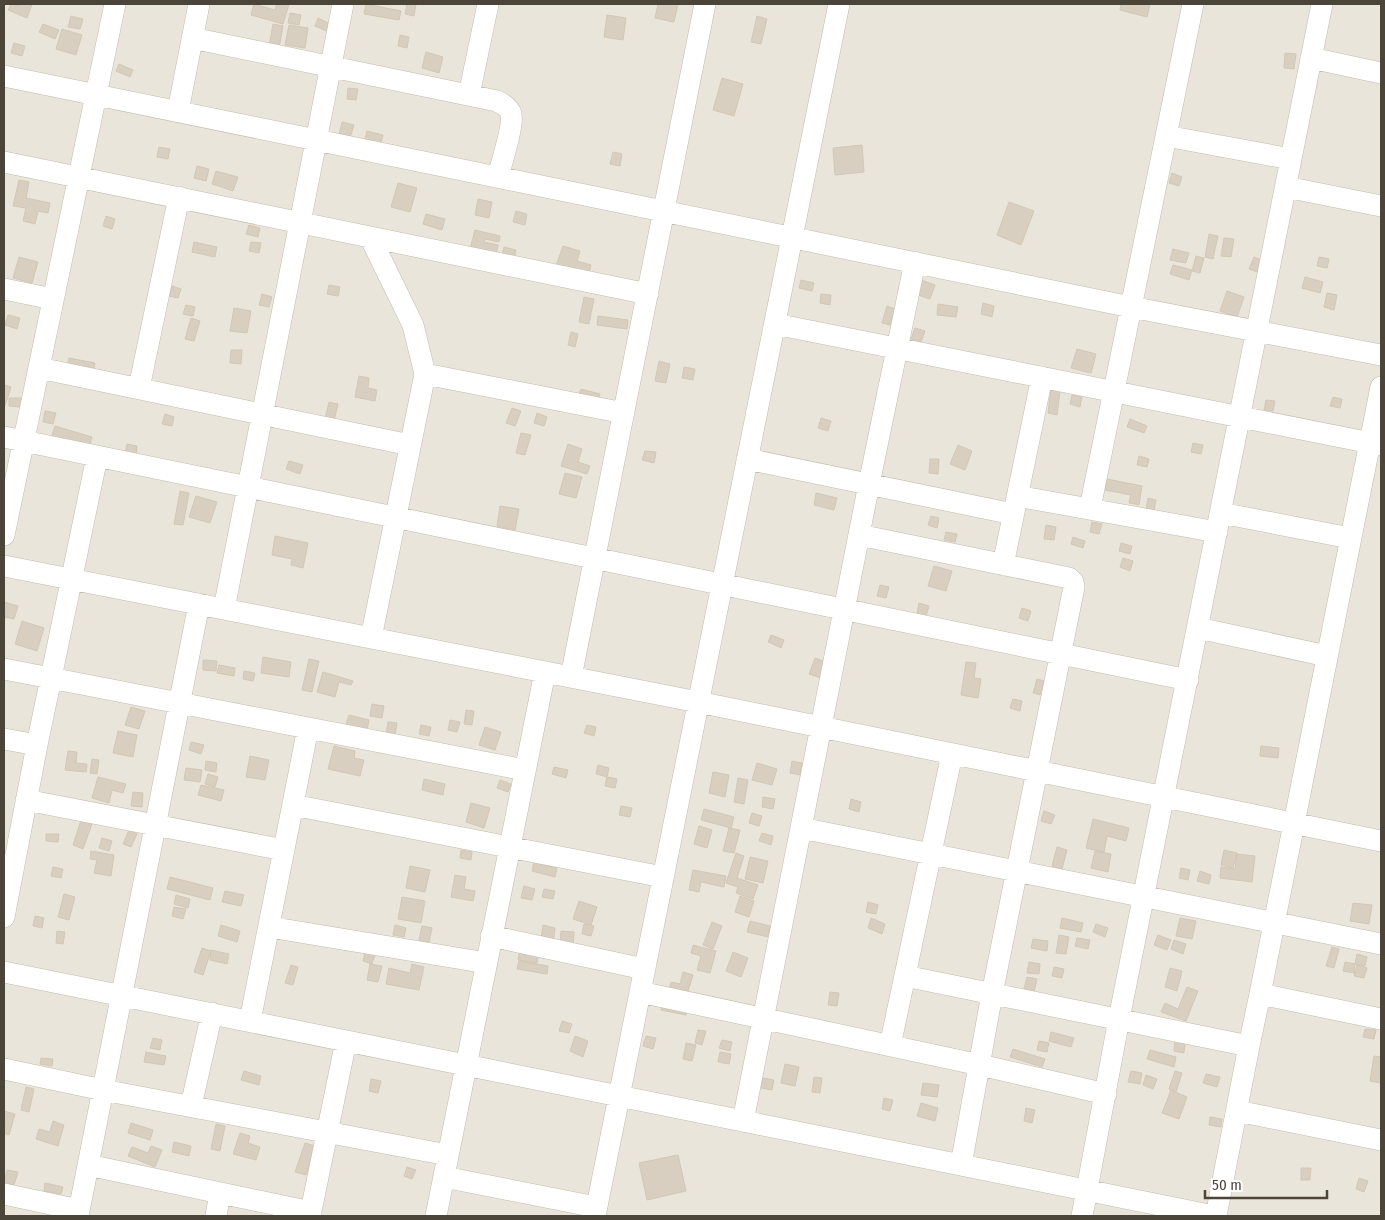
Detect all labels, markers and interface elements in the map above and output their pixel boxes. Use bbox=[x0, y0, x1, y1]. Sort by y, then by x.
scale bar bbox=[1205, 1168, 1328, 1200]
text: 50 m bbox=[1212, 1176, 1242, 1194]

